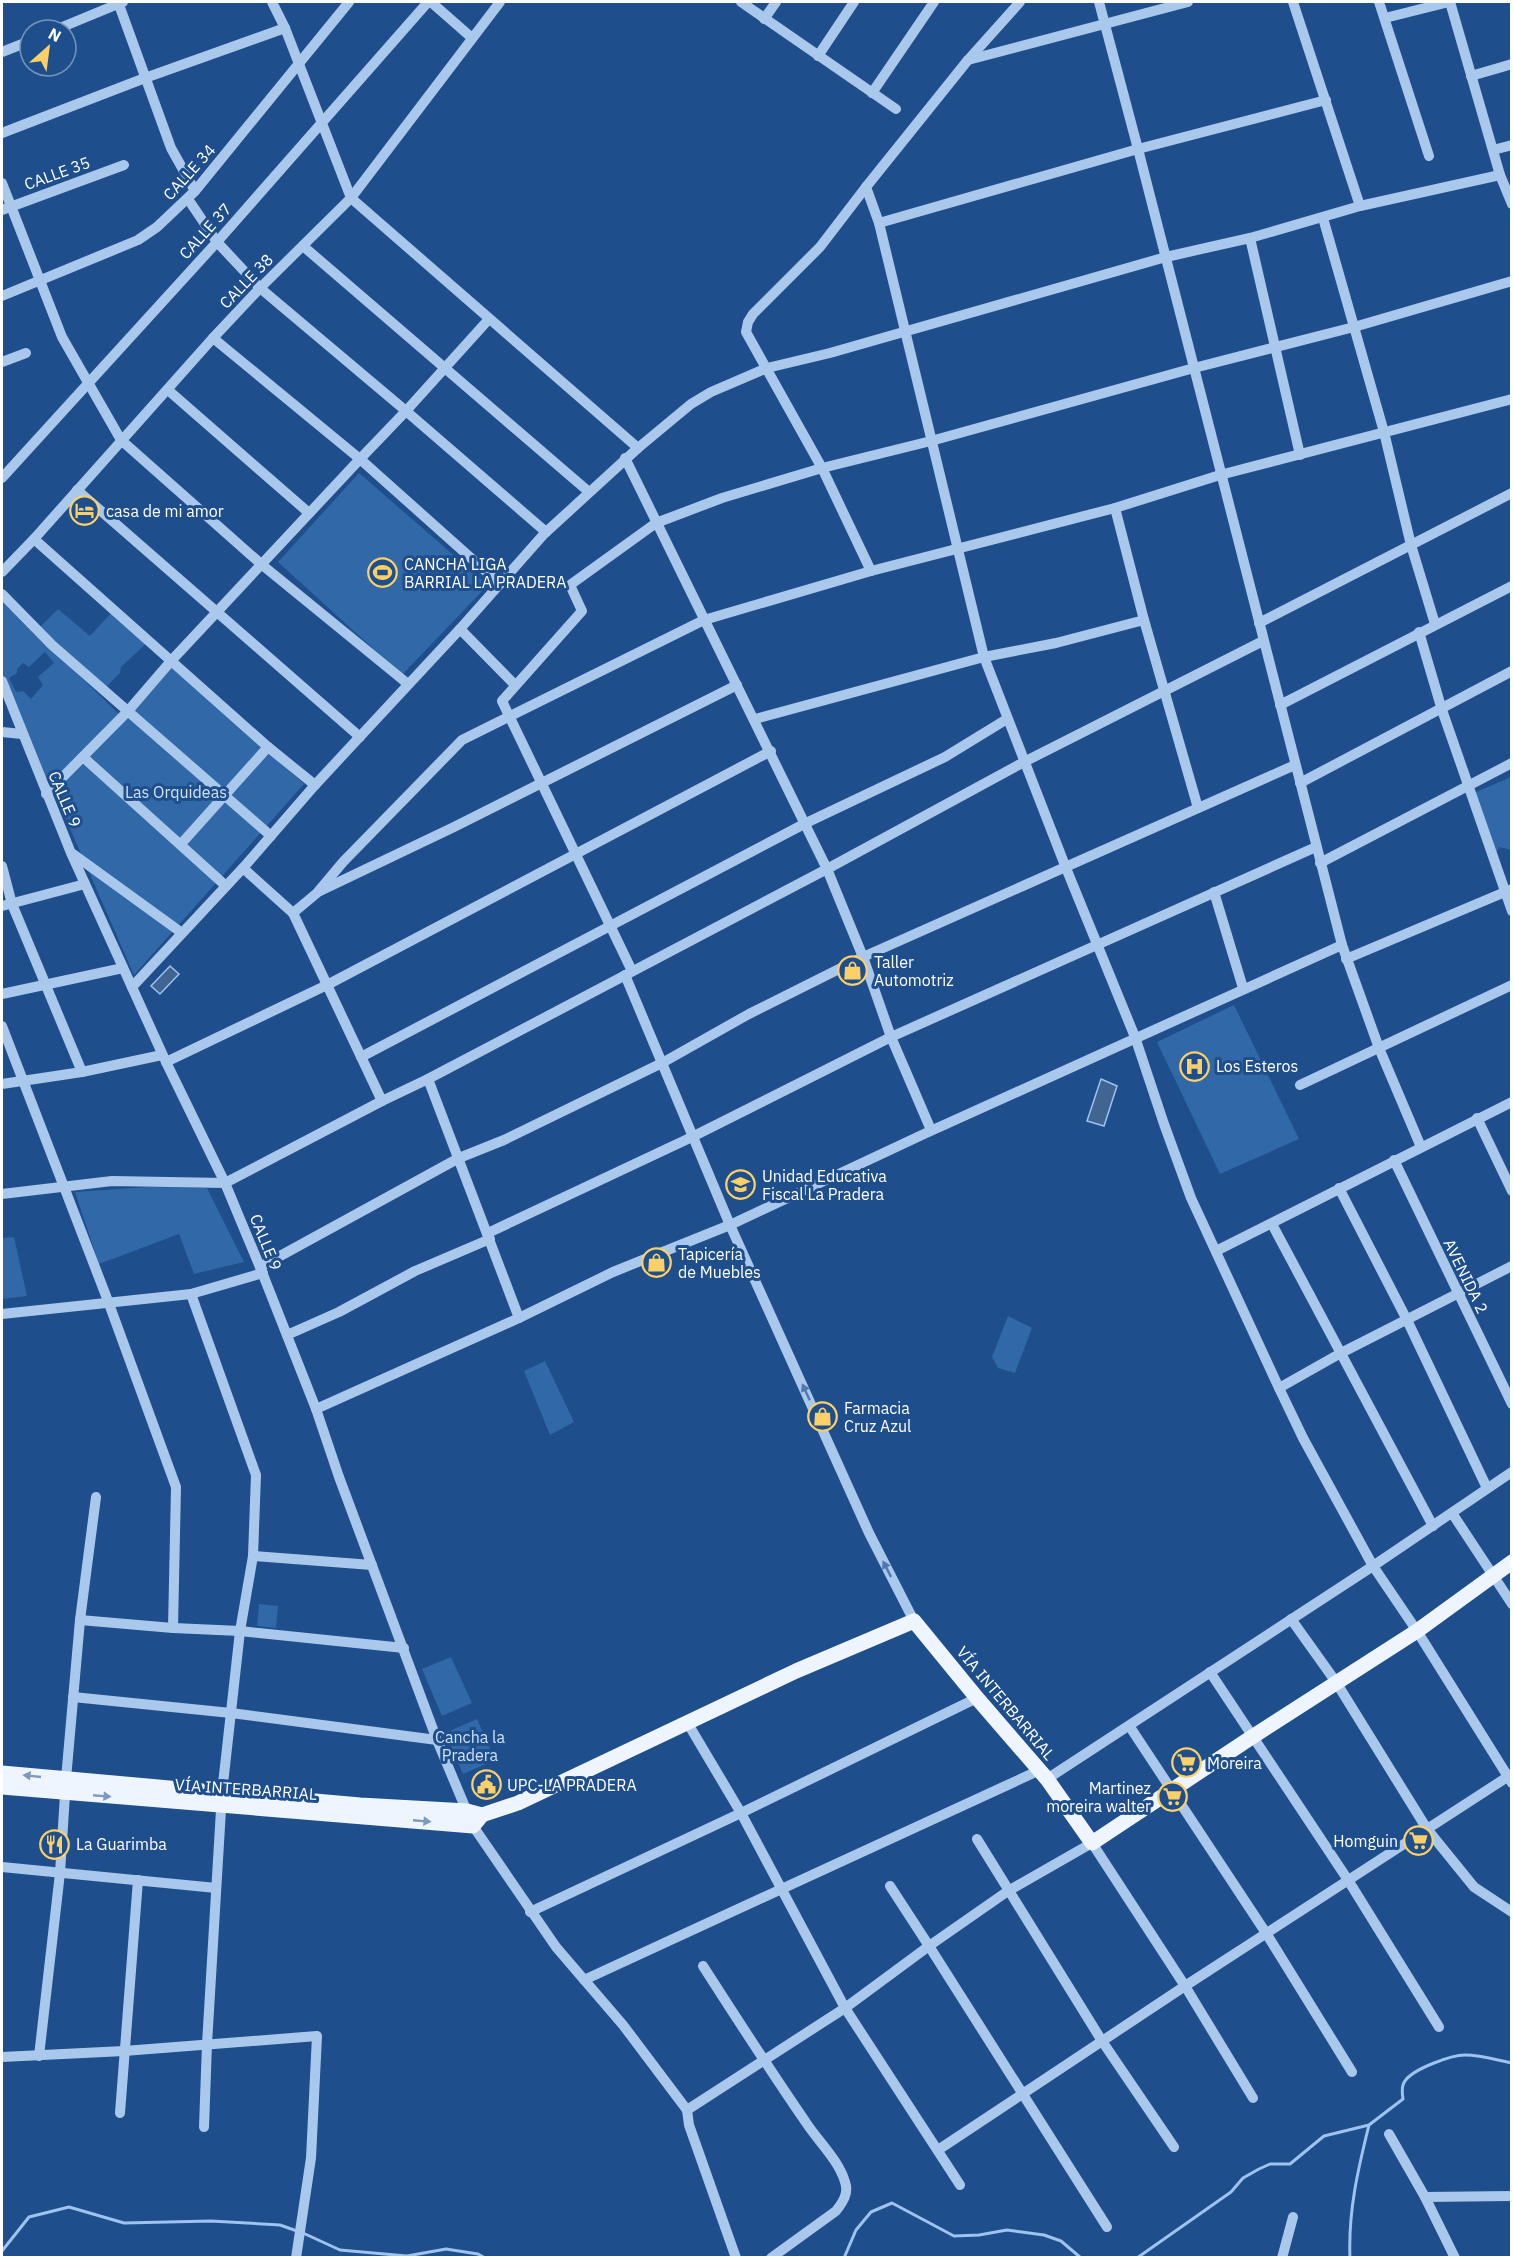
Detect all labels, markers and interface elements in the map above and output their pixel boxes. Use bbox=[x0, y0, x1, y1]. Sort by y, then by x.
north arrow bbox=[18, 18, 78, 78]
text: N bbox=[45, 23, 65, 46]
street label: CALLE 34 bbox=[159, 140, 219, 204]
street label: CALLE 35 bbox=[21, 152, 93, 194]
street label: CALLE 37 bbox=[175, 199, 235, 263]
street label: CALLE 38 bbox=[215, 249, 277, 313]
hotel icon: casa de mi amor bbox=[69, 495, 101, 527]
place label: casa de mi amor bbox=[106, 501, 224, 521]
place label: CANCHA LIGA BARRIAL LA PRADERA bbox=[404, 554, 567, 592]
sports icon: CANCHA LIGA BARRIAL LA PRADERA bbox=[367, 557, 399, 589]
street label: CALLE 9 bbox=[44, 768, 86, 830]
park label: Las Orquideas bbox=[125, 782, 227, 802]
place label: Taller Automotriz bbox=[874, 952, 954, 990]
shop icon: Taller Automotriz bbox=[837, 955, 869, 987]
hospital icon: Los Esteros bbox=[1179, 1050, 1211, 1082]
place label: Los Esteros bbox=[1216, 1056, 1298, 1076]
place label: Unidad Educativa Fiscal La Pradera bbox=[762, 1166, 887, 1204]
school or university icon: Unidad Educativa Fiscal La Pradera bbox=[725, 1169, 757, 1201]
street label: CALLE 9 bbox=[246, 1211, 286, 1273]
street label: AVENIDA 2 bbox=[1439, 1235, 1493, 1317]
place label: Tapicería de Muebles bbox=[678, 1244, 761, 1282]
shop icon: Tapicería de Muebles bbox=[641, 1247, 673, 1279]
one-way arrow bbox=[801, 1383, 810, 1401]
place label: Farmacia Cruz Azul bbox=[844, 1398, 911, 1436]
shop icon: Farmacia Cruz Azul bbox=[807, 1401, 839, 1433]
one-way arrow bbox=[883, 1560, 893, 1578]
street label: VÍA INTERBARRIAL bbox=[953, 1641, 1060, 1764]
park label: Cancha la Pradera bbox=[435, 1727, 505, 1765]
supermarket icon: Moreira bbox=[1170, 1747, 1202, 1779]
place label: Moreira bbox=[1207, 1753, 1262, 1773]
public building icon: UPC-LA PRADERA bbox=[470, 1769, 502, 1801]
one-way arrow bbox=[23, 1771, 42, 1781]
street label: VÍA INTERBARRIAL bbox=[174, 1773, 318, 1804]
place label: UPC-LA PRADERA bbox=[507, 1775, 637, 1795]
place label: Martinez moreira walter bbox=[1046, 1778, 1151, 1816]
supermarket icon: Martinez moreira walter bbox=[1156, 1781, 1188, 1813]
one-way arrow bbox=[92, 1791, 111, 1801]
one-way arrow bbox=[412, 1816, 431, 1826]
supermarket icon: Homguin bbox=[1403, 1825, 1435, 1857]
restaurant icon: La Guarimba bbox=[39, 1828, 71, 1860]
place label: Homguin bbox=[1333, 1831, 1398, 1851]
place label: La Guarimba bbox=[76, 1834, 167, 1854]

